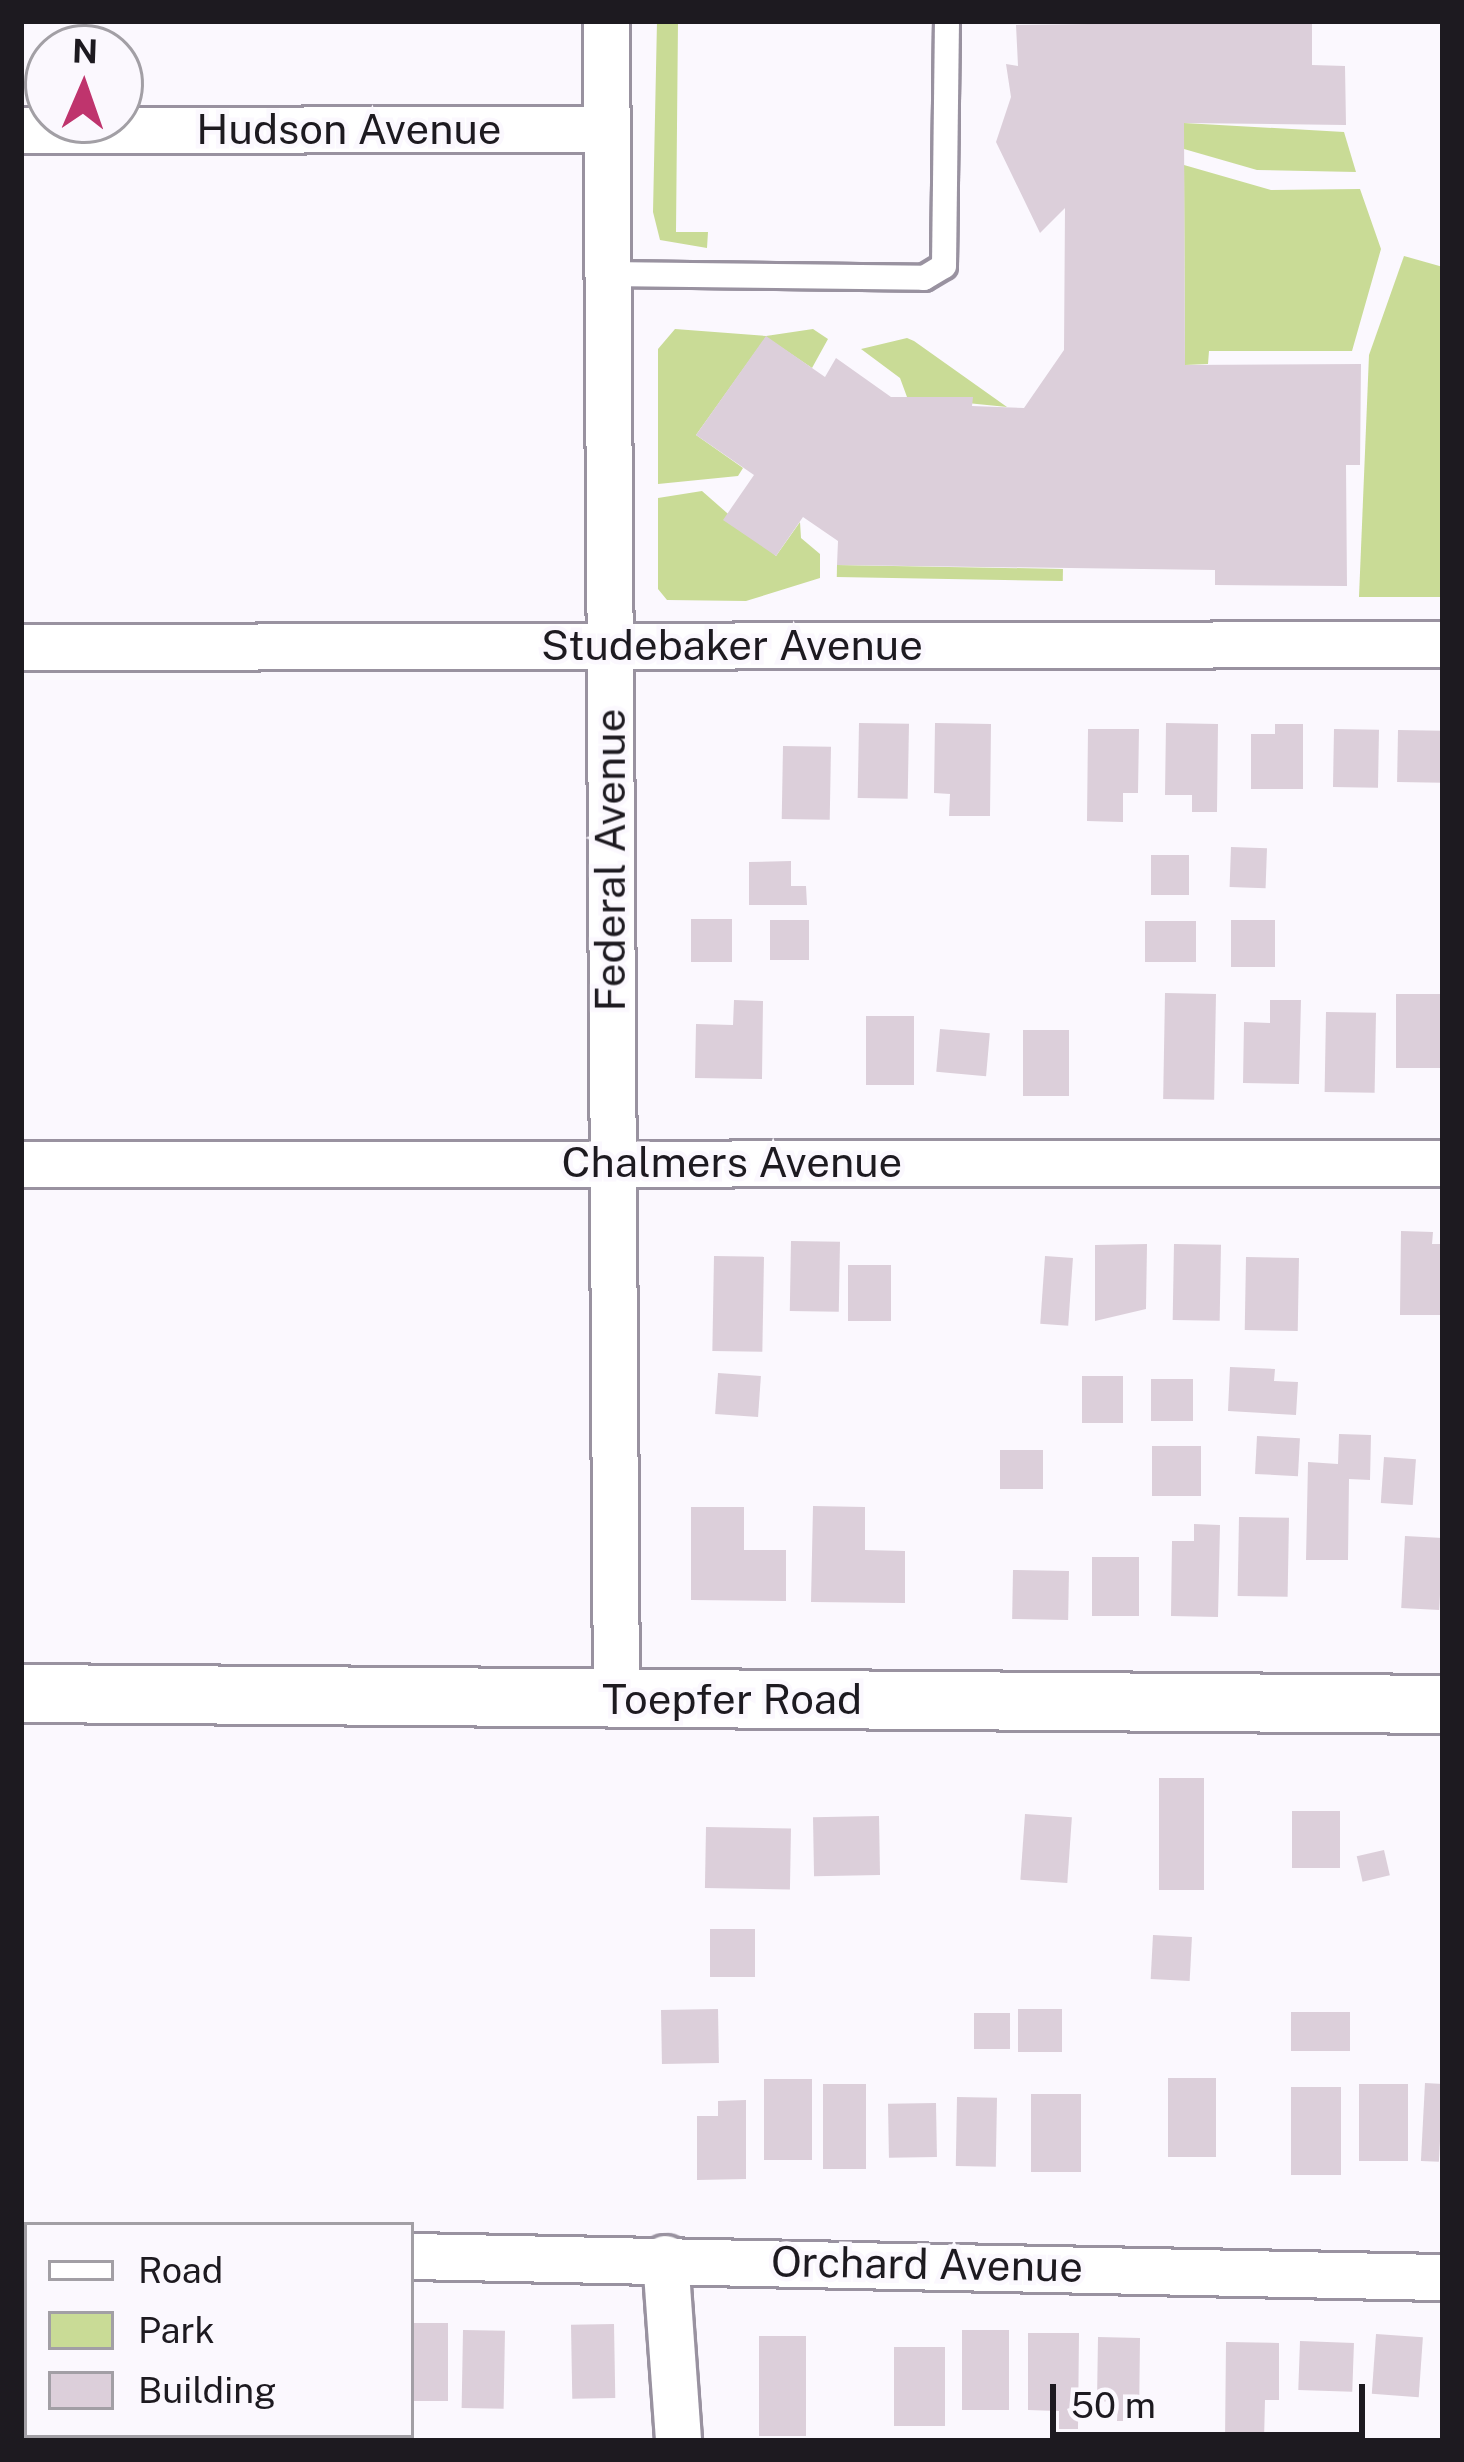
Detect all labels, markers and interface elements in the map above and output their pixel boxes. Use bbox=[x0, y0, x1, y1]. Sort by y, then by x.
north arrow bbox=[24, 24, 144, 144]
text: N bbox=[72, 32, 99, 70]
street label: Hudson Avenue bbox=[196, 104, 502, 154]
street label: Studebaker Avenue bbox=[541, 620, 923, 670]
street label: Federal Avenue bbox=[585, 708, 635, 1012]
street label: Chalmers Avenue bbox=[562, 1137, 902, 1187]
street label: Toepfer Road bbox=[602, 1674, 862, 1724]
legend bbox=[24, 2222, 414, 2438]
street label: Orchard Avenue bbox=[771, 2236, 1083, 2292]
text: Road bbox=[138, 2249, 223, 2291]
text: Park bbox=[138, 2309, 215, 2351]
scale bar bbox=[1056, 2360, 1371, 2434]
text: Building bbox=[138, 2369, 276, 2411]
text: 50 m bbox=[1071, 2384, 1156, 2426]

